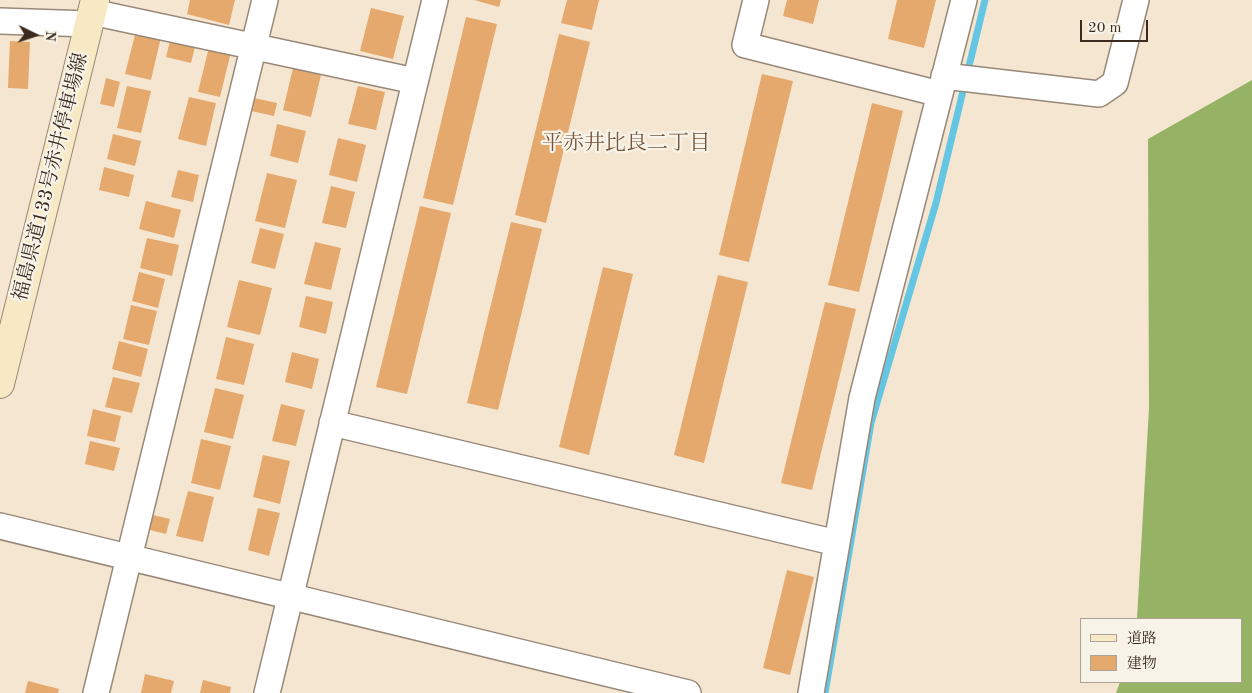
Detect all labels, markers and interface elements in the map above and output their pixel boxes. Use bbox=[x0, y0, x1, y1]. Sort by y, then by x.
north arrow bbox=[10, 10, 60, 60]
scale bar bbox=[1082, 10, 1150, 42]
text: 20 m bbox=[1088, 21, 1122, 36]
text: N bbox=[43, 30, 57, 42]
street label: 福島県道133号赤井停車場線 bbox=[9, 50, 93, 304]
district label: 平赤井比良二丁目 bbox=[542, 130, 710, 156]
legend bbox=[1080, 618, 1242, 683]
text: 道路 bbox=[1127, 632, 1157, 647]
text: 建物 bbox=[1127, 657, 1157, 672]

